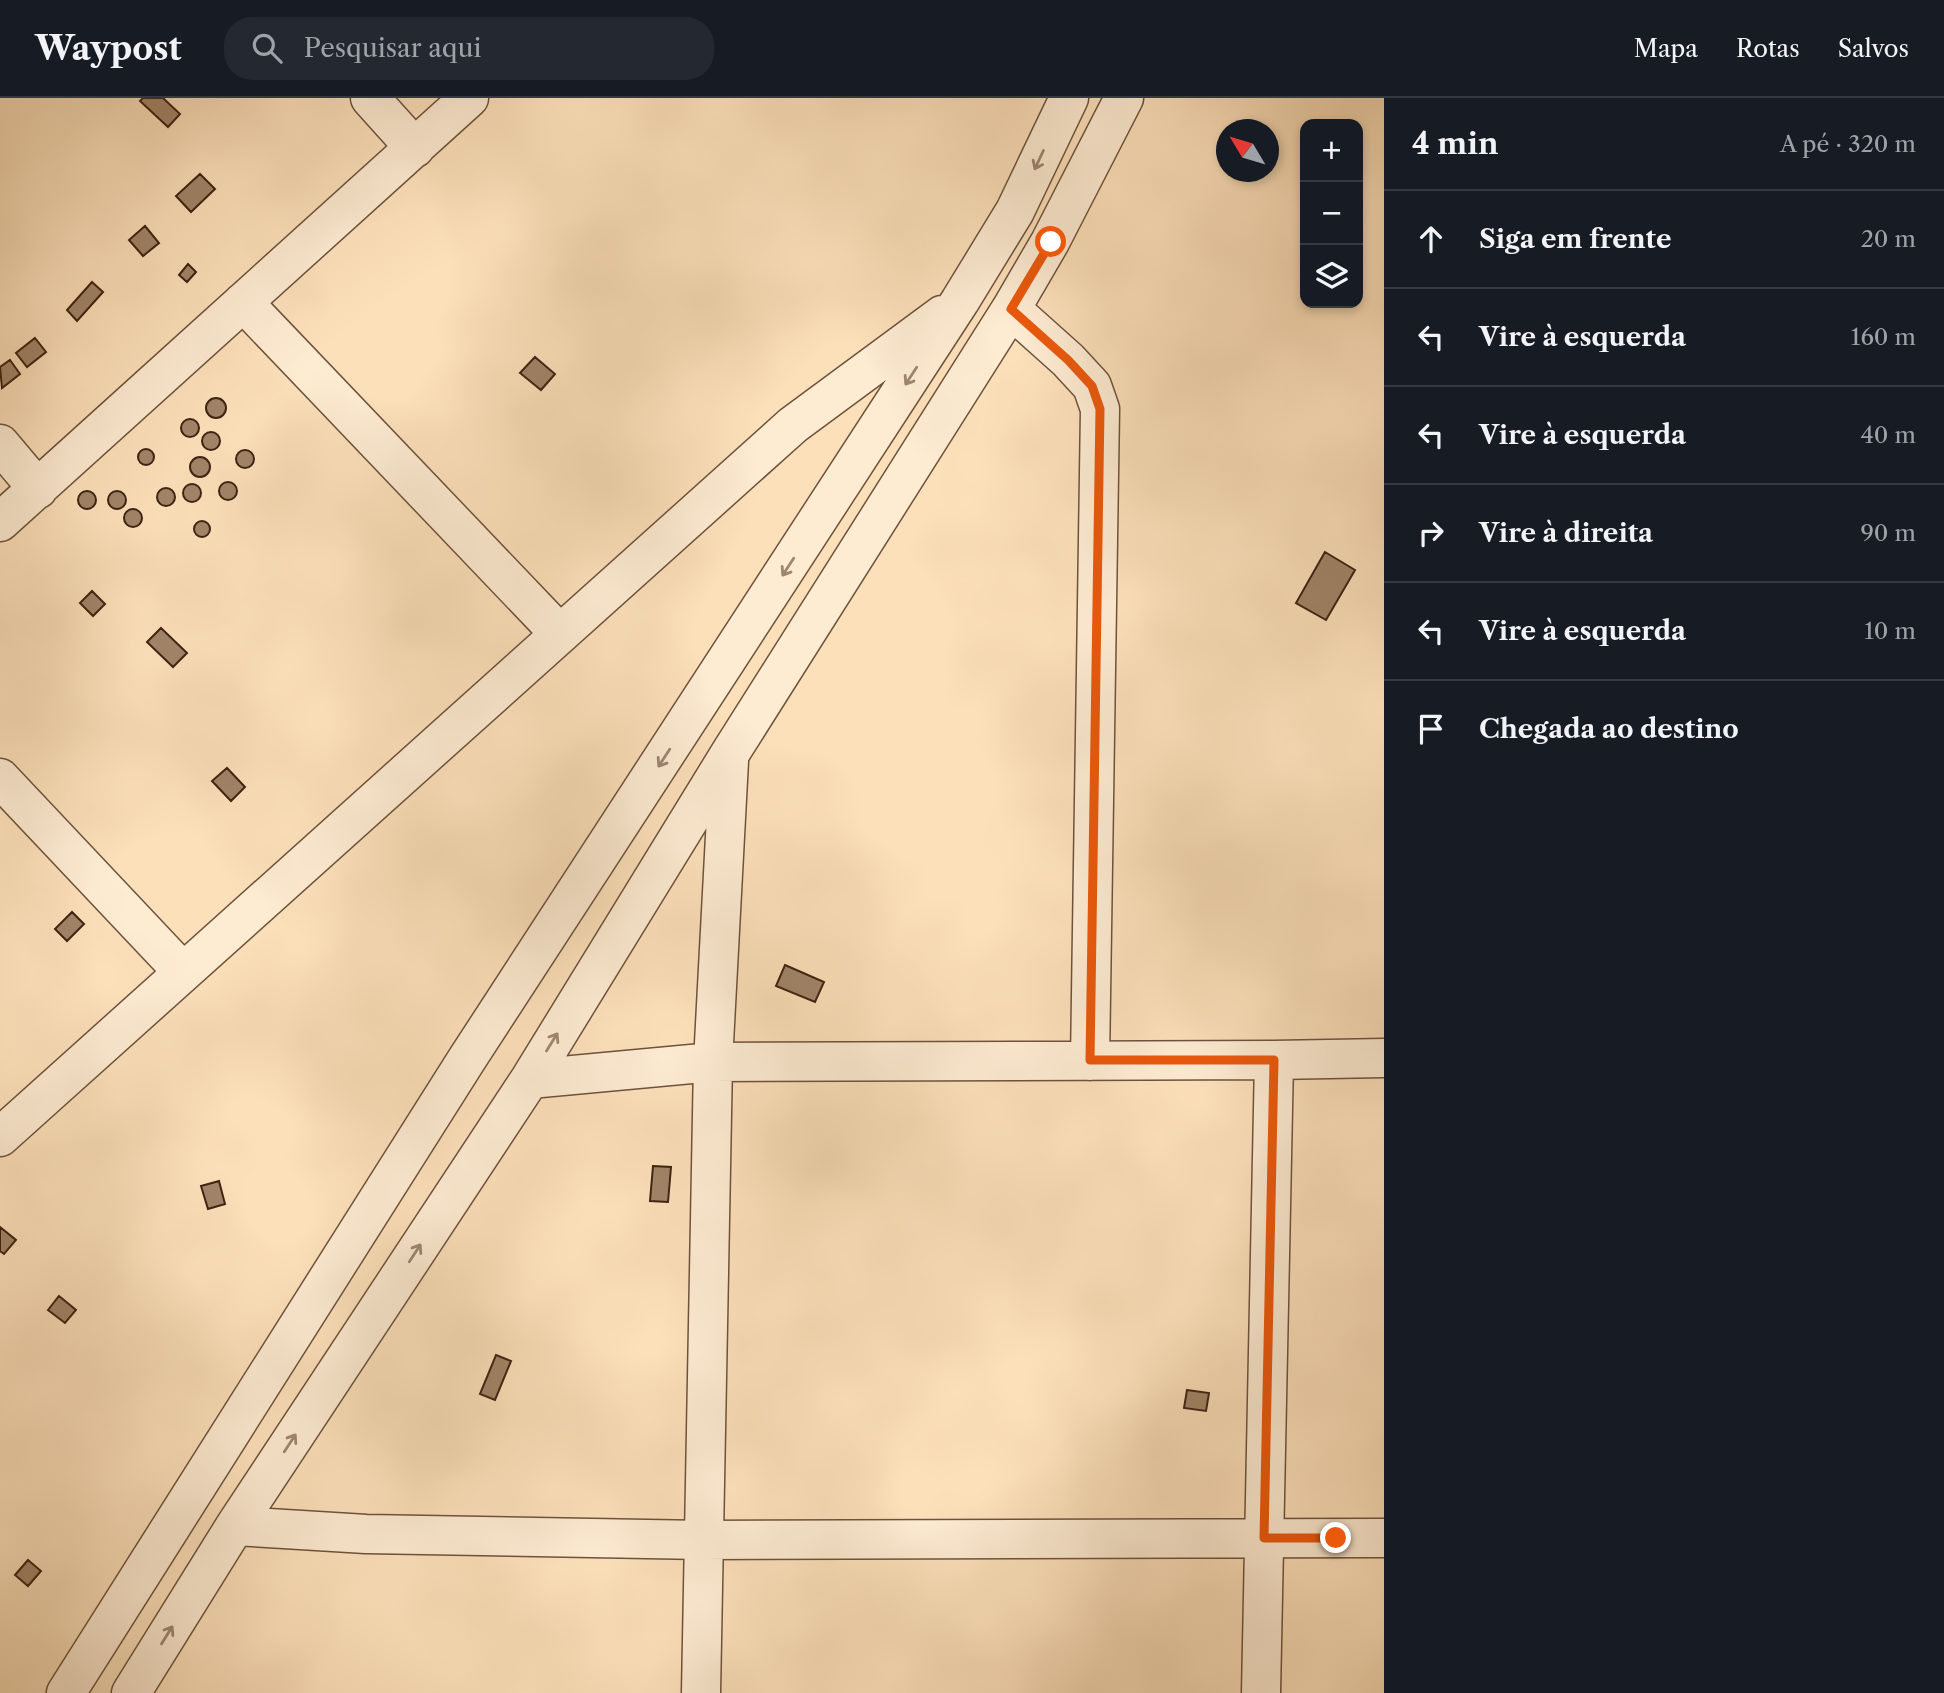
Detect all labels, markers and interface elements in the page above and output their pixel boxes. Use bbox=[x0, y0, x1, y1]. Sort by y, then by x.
search box bbox=[224, 17, 714, 80]
text: Waypost bbox=[35, 28, 182, 69]
icon: search bbox=[248, 29, 286, 67]
text: Pesquisar aqui bbox=[304, 32, 481, 64]
text: Mapa bbox=[1634, 34, 1698, 63]
text: Rotas bbox=[1736, 34, 1800, 63]
text: Salvos bbox=[1838, 34, 1909, 63]
north arrow bbox=[1216, 119, 1279, 182]
map controls bbox=[1300, 119, 1363, 308]
button: + bbox=[1300, 119, 1363, 182]
text: 4 min bbox=[1412, 125, 1498, 162]
text: A pé · 320 m bbox=[1780, 130, 1916, 158]
one-way arrow bbox=[1032, 149, 1046, 170]
button: − bbox=[1300, 182, 1363, 245]
icon: ahead bbox=[1412, 220, 1450, 258]
text: Siga em frente bbox=[1479, 223, 1672, 255]
text: 20 m bbox=[1861, 225, 1916, 253]
route start bbox=[1035, 226, 1066, 257]
button: layers bbox=[1300, 245, 1363, 308]
icon: left bbox=[1412, 318, 1450, 356]
text: Vire à esquerda bbox=[1479, 321, 1686, 353]
text: 160 m bbox=[1851, 323, 1916, 351]
one-way arrow bbox=[904, 366, 918, 386]
icon: left bbox=[1412, 416, 1450, 454]
text: Vire à esquerda bbox=[1479, 419, 1686, 451]
text: 40 m bbox=[1861, 421, 1916, 449]
icon: right bbox=[1412, 514, 1450, 552]
text: Vire à direita bbox=[1479, 517, 1653, 549]
text: 90 m bbox=[1860, 519, 1916, 547]
one-way arrow bbox=[781, 557, 795, 577]
icon: left bbox=[1412, 612, 1450, 650]
text: Vire à esquerda bbox=[1479, 615, 1686, 647]
text: 10 m bbox=[1864, 617, 1916, 645]
icon: arrive bbox=[1412, 710, 1450, 748]
text: Chegada ao destino bbox=[1479, 713, 1739, 745]
one-way arrow bbox=[657, 748, 671, 768]
one-way arrow bbox=[546, 1033, 560, 1053]
one-way arrow bbox=[408, 1244, 422, 1264]
one-way arrow bbox=[283, 1434, 297, 1454]
route end bbox=[1320, 1522, 1351, 1553]
one-way arrow bbox=[160, 1626, 175, 1645]

